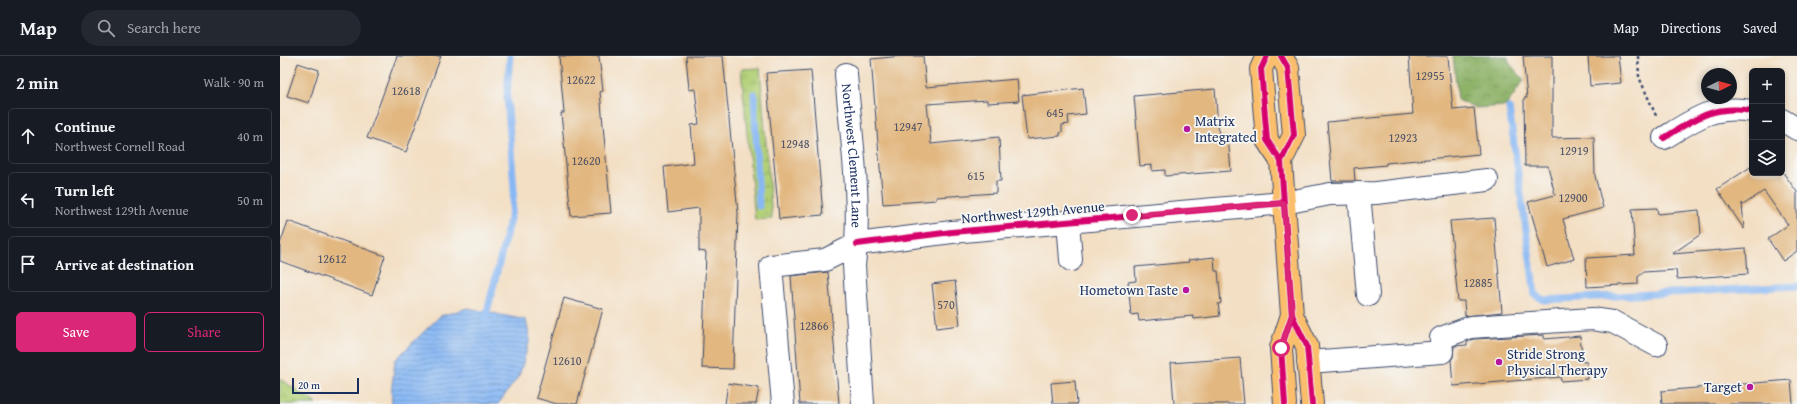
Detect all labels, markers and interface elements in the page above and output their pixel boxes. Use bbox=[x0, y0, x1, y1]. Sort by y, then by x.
search box bbox=[81, 10, 361, 46]
text: Map bbox=[20, 14, 57, 42]
icon: search bbox=[95, 17, 117, 39]
text: Search here bbox=[127, 17, 201, 38]
text: Map bbox=[1613, 18, 1639, 38]
text: Directions bbox=[1661, 18, 1721, 38]
text: Saved bbox=[1743, 18, 1777, 38]
house number: 12955 bbox=[1416, 67, 1445, 84]
north arrow bbox=[1701, 68, 1737, 104]
map controls bbox=[1749, 68, 1785, 176]
button: + bbox=[1749, 68, 1785, 104]
text: 2 min bbox=[16, 70, 58, 95]
house number: 12622 bbox=[567, 71, 596, 88]
text: Walk · 90 m bbox=[203, 73, 264, 92]
house number: 12618 bbox=[392, 82, 421, 99]
street label: Northwest Clement Lane bbox=[837, 83, 867, 229]
house number: 645 bbox=[1046, 104, 1064, 121]
button: − bbox=[1749, 104, 1785, 140]
place label: Matrix Integrated bbox=[1195, 111, 1257, 147]
text: Continue bbox=[55, 116, 116, 137]
house number: 12947 bbox=[894, 118, 923, 135]
marker: Matrix Integrated bbox=[1182, 124, 1192, 134]
icon: ahead bbox=[17, 125, 39, 147]
text: 40 m bbox=[237, 127, 263, 146]
house number: 12923 bbox=[1389, 129, 1418, 146]
house number: 12948 bbox=[781, 135, 810, 152]
text: Northwest Cornell Road bbox=[55, 137, 185, 156]
button: layers bbox=[1749, 140, 1785, 176]
house number: 12919 bbox=[1560, 142, 1589, 159]
house number: 12620 bbox=[572, 152, 601, 169]
house number: 615 bbox=[967, 167, 985, 184]
text: Turn left bbox=[55, 180, 114, 201]
icon: left bbox=[17, 189, 39, 211]
house number: 12900 bbox=[1559, 189, 1588, 206]
text: 50 m bbox=[237, 191, 263, 210]
street label: Northwest 129th Avenue bbox=[960, 196, 1106, 228]
text: Northwest 129th Avenue bbox=[55, 201, 189, 220]
route end bbox=[1123, 206, 1141, 224]
house number: 12612 bbox=[318, 250, 347, 267]
icon: arrive bbox=[17, 253, 39, 275]
text: Arrive at destination bbox=[55, 254, 194, 275]
house number: 12885 bbox=[1464, 274, 1493, 291]
place label: Hometown Taste bbox=[1080, 280, 1178, 300]
marker: Hometown Taste bbox=[1181, 285, 1191, 295]
house number: 570 bbox=[937, 296, 955, 313]
button: Save bbox=[16, 312, 136, 352]
button: Share bbox=[144, 312, 264, 352]
house number: 12866 bbox=[800, 317, 829, 334]
route start bbox=[1272, 339, 1290, 357]
place label: Stride Strong Physical Therapy bbox=[1507, 344, 1608, 380]
house number: 12610 bbox=[553, 352, 582, 369]
marker: Stride Strong Physical Therapy bbox=[1494, 357, 1504, 367]
scale bar bbox=[292, 376, 359, 395]
text: 20 m bbox=[298, 377, 320, 393]
place label: Target bbox=[1704, 377, 1742, 397]
marker: Target bbox=[1745, 382, 1755, 392]

